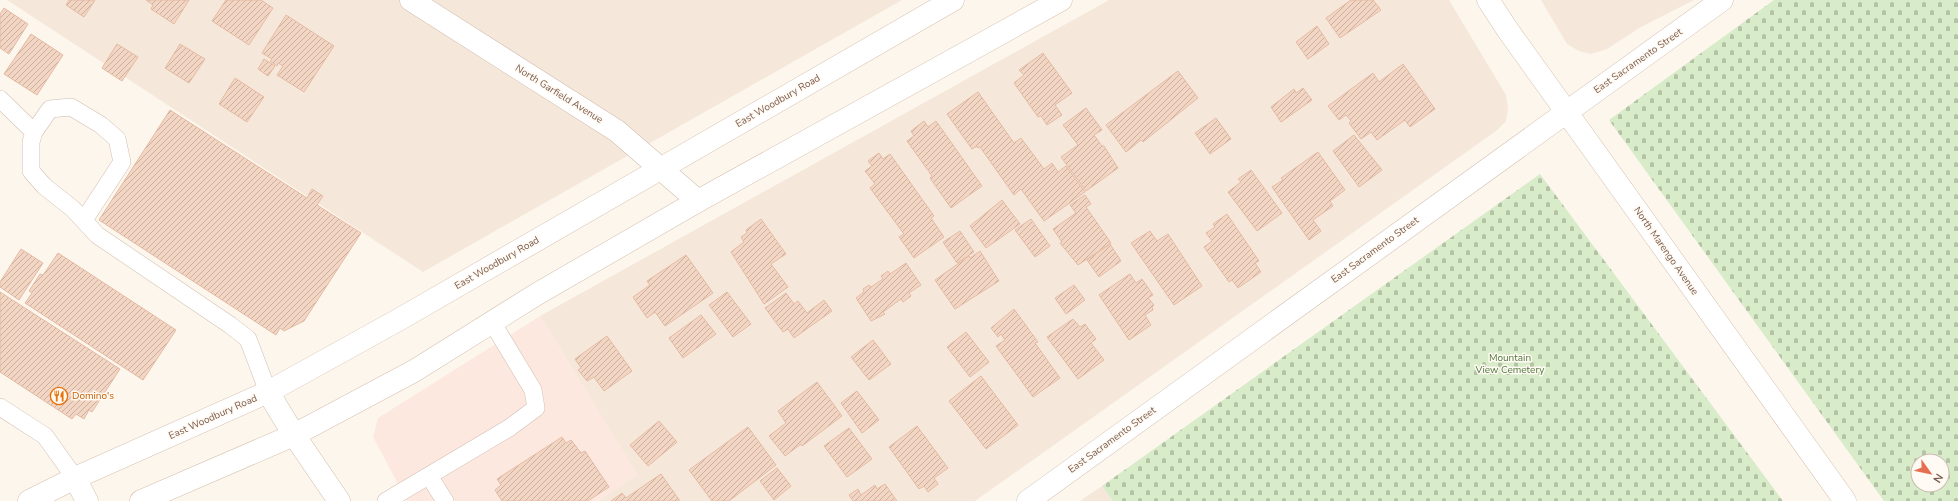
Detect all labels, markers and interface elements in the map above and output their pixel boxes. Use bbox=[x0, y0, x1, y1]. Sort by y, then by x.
street label: East Sacramento Street bbox=[1591, 25, 1686, 97]
street label: North Garfield Avenue bbox=[512, 61, 606, 127]
street label: East Woodbury Road bbox=[733, 71, 823, 131]
street label: North Marengo Avenue bbox=[1630, 204, 1702, 298]
street label: East Sacramento Street bbox=[1328, 213, 1422, 287]
street label: East Woodbury Road bbox=[452, 233, 542, 293]
park label: Mountain View Cemetery bbox=[1475, 351, 1545, 377]
restaurant icon: Domino's bbox=[49, 386, 69, 406]
place label: Domino's bbox=[72, 389, 114, 403]
street label: East Woodbury Road bbox=[167, 391, 260, 443]
street label: East Sacramento Street bbox=[1065, 403, 1159, 477]
north arrow bbox=[1910, 453, 1950, 493]
text: N bbox=[1929, 471, 1946, 486]

